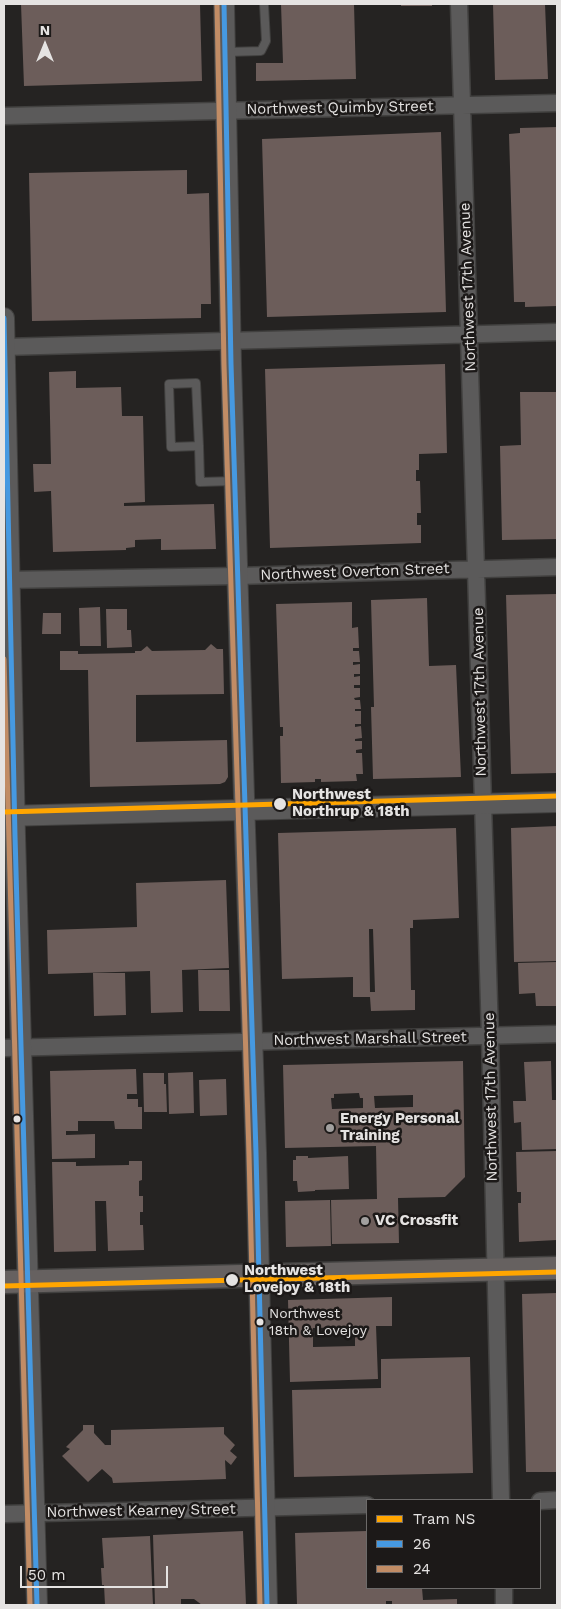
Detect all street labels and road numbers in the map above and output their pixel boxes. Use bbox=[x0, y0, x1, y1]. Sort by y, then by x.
street label: Northwest Quimby Street bbox=[246, 97, 434, 119]
street label: Northwest 17th Avenue bbox=[456, 202, 480, 372]
street label: Northwest Overton Street bbox=[260, 560, 450, 584]
street label: Northwest 17th Avenue bbox=[470, 607, 490, 777]
street label: Northwest 17th Avenue bbox=[481, 1012, 501, 1182]
street label: Northwest Marshall Street bbox=[273, 1028, 467, 1050]
street label: Northwest Kearney Street bbox=[46, 1500, 236, 1522]

